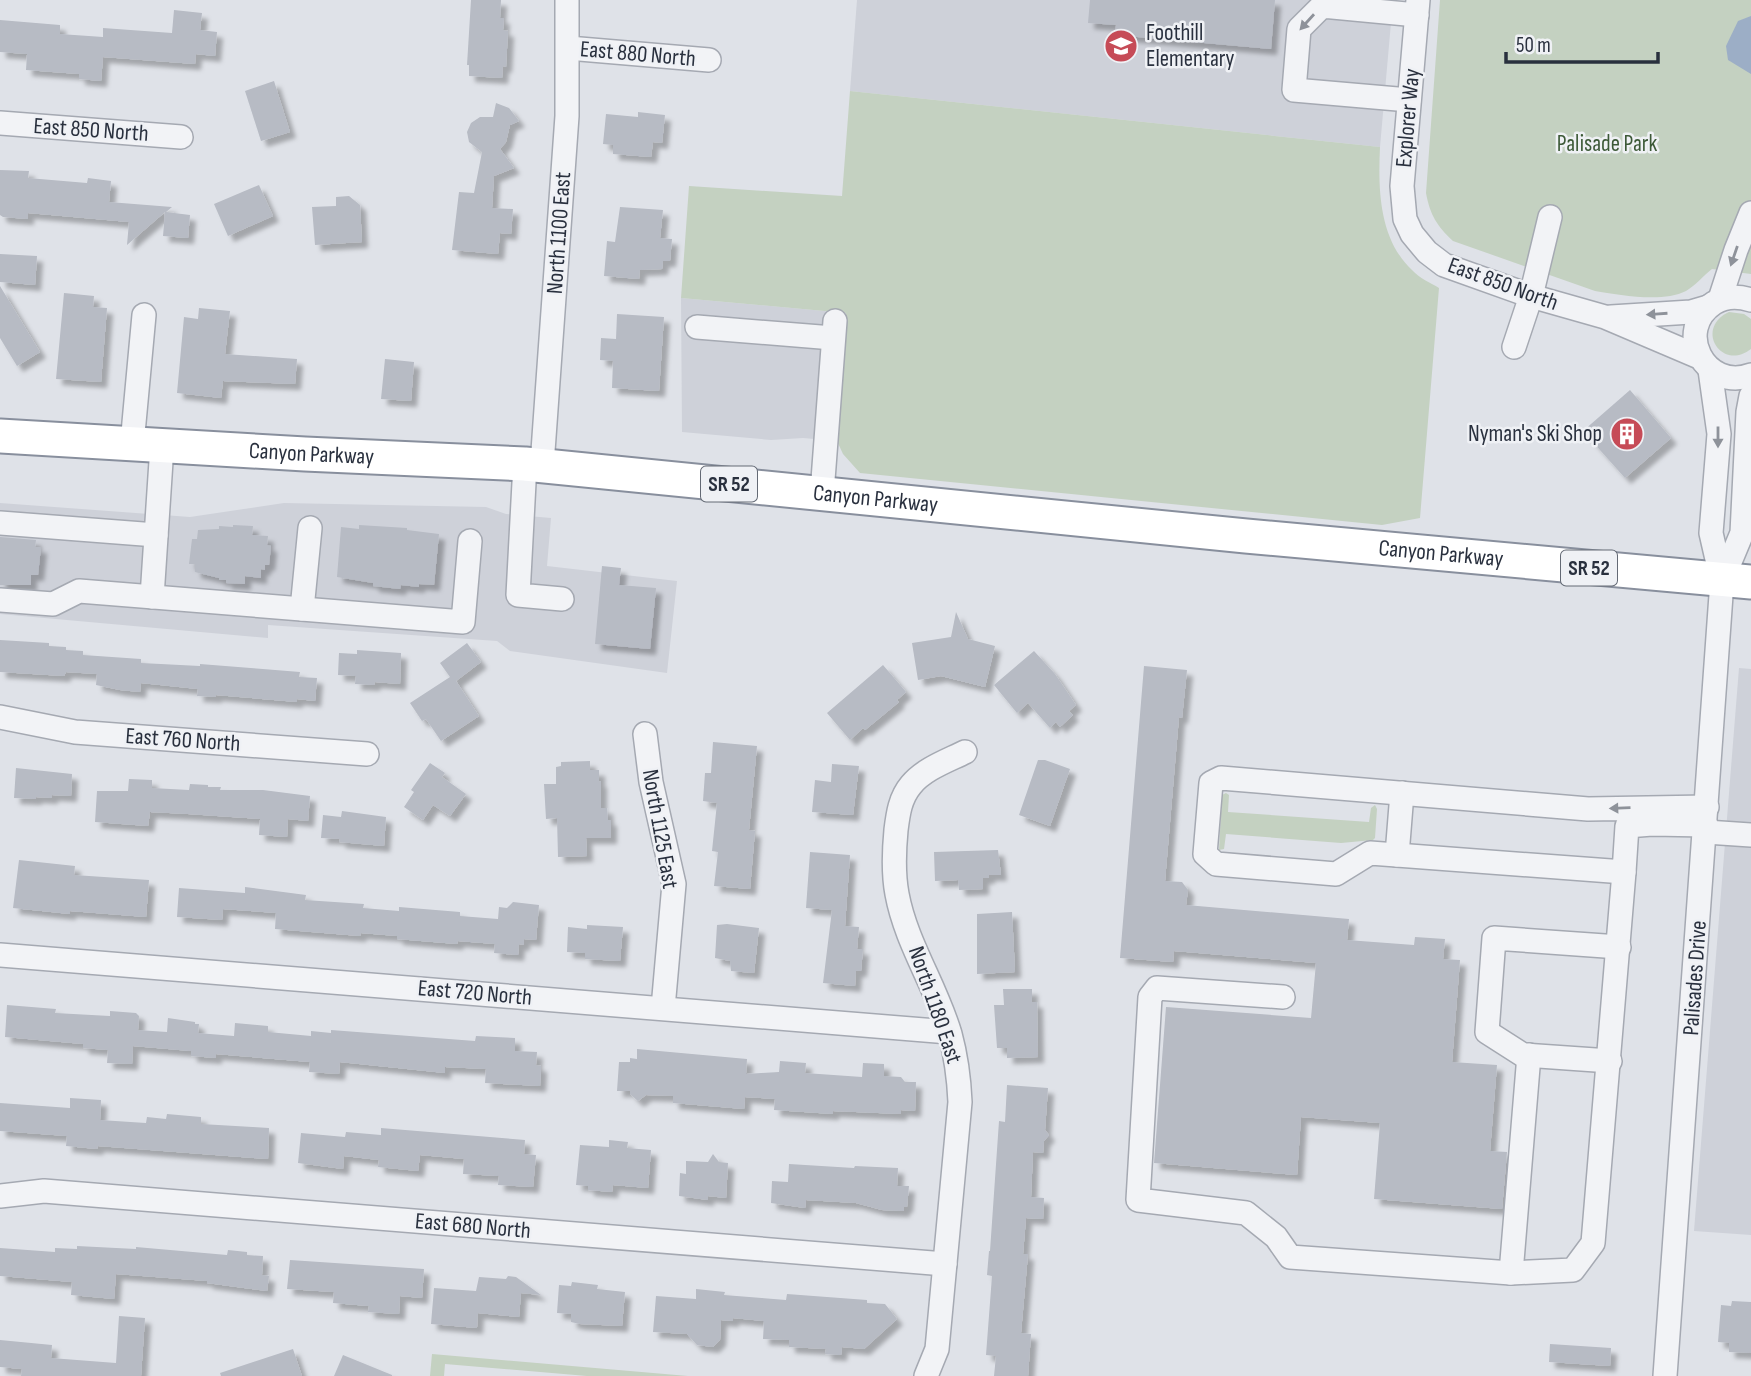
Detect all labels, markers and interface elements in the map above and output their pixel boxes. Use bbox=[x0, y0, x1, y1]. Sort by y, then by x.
one-way arrow bbox=[1299, 13, 1315, 31]
place label: Foothill Elementary bbox=[1146, 19, 1235, 73]
scale bar bbox=[1506, 21, 1658, 65]
school or university icon: Foothill Elementary bbox=[1102, 27, 1140, 65]
text: 50 m bbox=[1516, 33, 1551, 58]
street label: East 880 North bbox=[579, 35, 697, 73]
street label: Explorer Way bbox=[1390, 67, 1426, 169]
street label: East 850 North bbox=[33, 112, 149, 148]
park label: Palisade Park bbox=[1557, 130, 1657, 158]
street label: North 1100 East bbox=[541, 171, 577, 295]
one-way arrow bbox=[1728, 246, 1739, 267]
street label: East 850 North bbox=[1444, 251, 1562, 317]
one-way arrow bbox=[1645, 308, 1667, 319]
building icon: Nyman's Ski Shop bbox=[1608, 415, 1646, 453]
place label: Nyman's Ski Shop bbox=[1468, 420, 1602, 448]
one-way arrow bbox=[1712, 426, 1724, 448]
street label: Canyon Parkway bbox=[248, 437, 375, 471]
road number: SR 52 bbox=[701, 466, 757, 502]
street label: Canyon Parkway bbox=[812, 479, 939, 519]
street label: Canyon Parkway bbox=[1377, 534, 1505, 573]
road number: SR 52 bbox=[1561, 550, 1617, 586]
street label: East 760 North bbox=[125, 722, 241, 758]
street label: North 1125 East bbox=[636, 767, 684, 891]
one-way arrow bbox=[1609, 802, 1631, 814]
street label: Palisades Drive bbox=[1677, 920, 1713, 1036]
street label: North 1180 East bbox=[902, 943, 968, 1067]
street label: East 720 North bbox=[417, 974, 533, 1012]
street label: East 680 North bbox=[414, 1207, 532, 1245]

